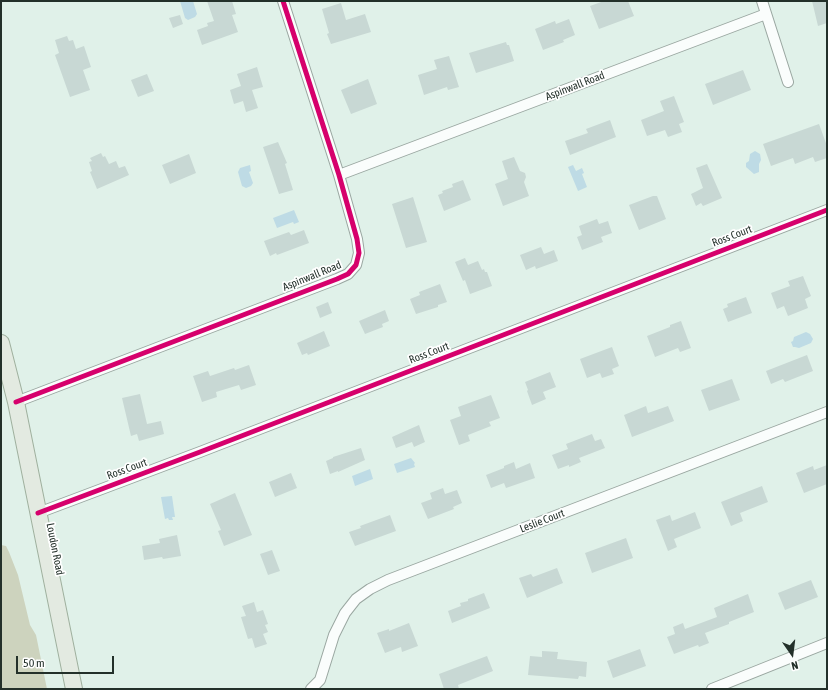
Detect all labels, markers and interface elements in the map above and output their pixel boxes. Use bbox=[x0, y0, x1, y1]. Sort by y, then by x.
street label: Aspinwall Road bbox=[544, 69, 606, 103]
street label: Ross Court bbox=[710, 222, 754, 250]
street label: Aspinwall Road bbox=[281, 258, 343, 294]
street label: Ross Court bbox=[407, 339, 451, 367]
street label: Ross Court bbox=[105, 456, 149, 482]
street label: Leslie Court bbox=[518, 506, 566, 536]
street label: Loudon Road bbox=[43, 522, 67, 576]
north arrow bbox=[772, 634, 812, 674]
scale bar bbox=[18, 648, 116, 674]
text: 50 m bbox=[23, 656, 45, 670]
text: N bbox=[790, 659, 800, 672]

